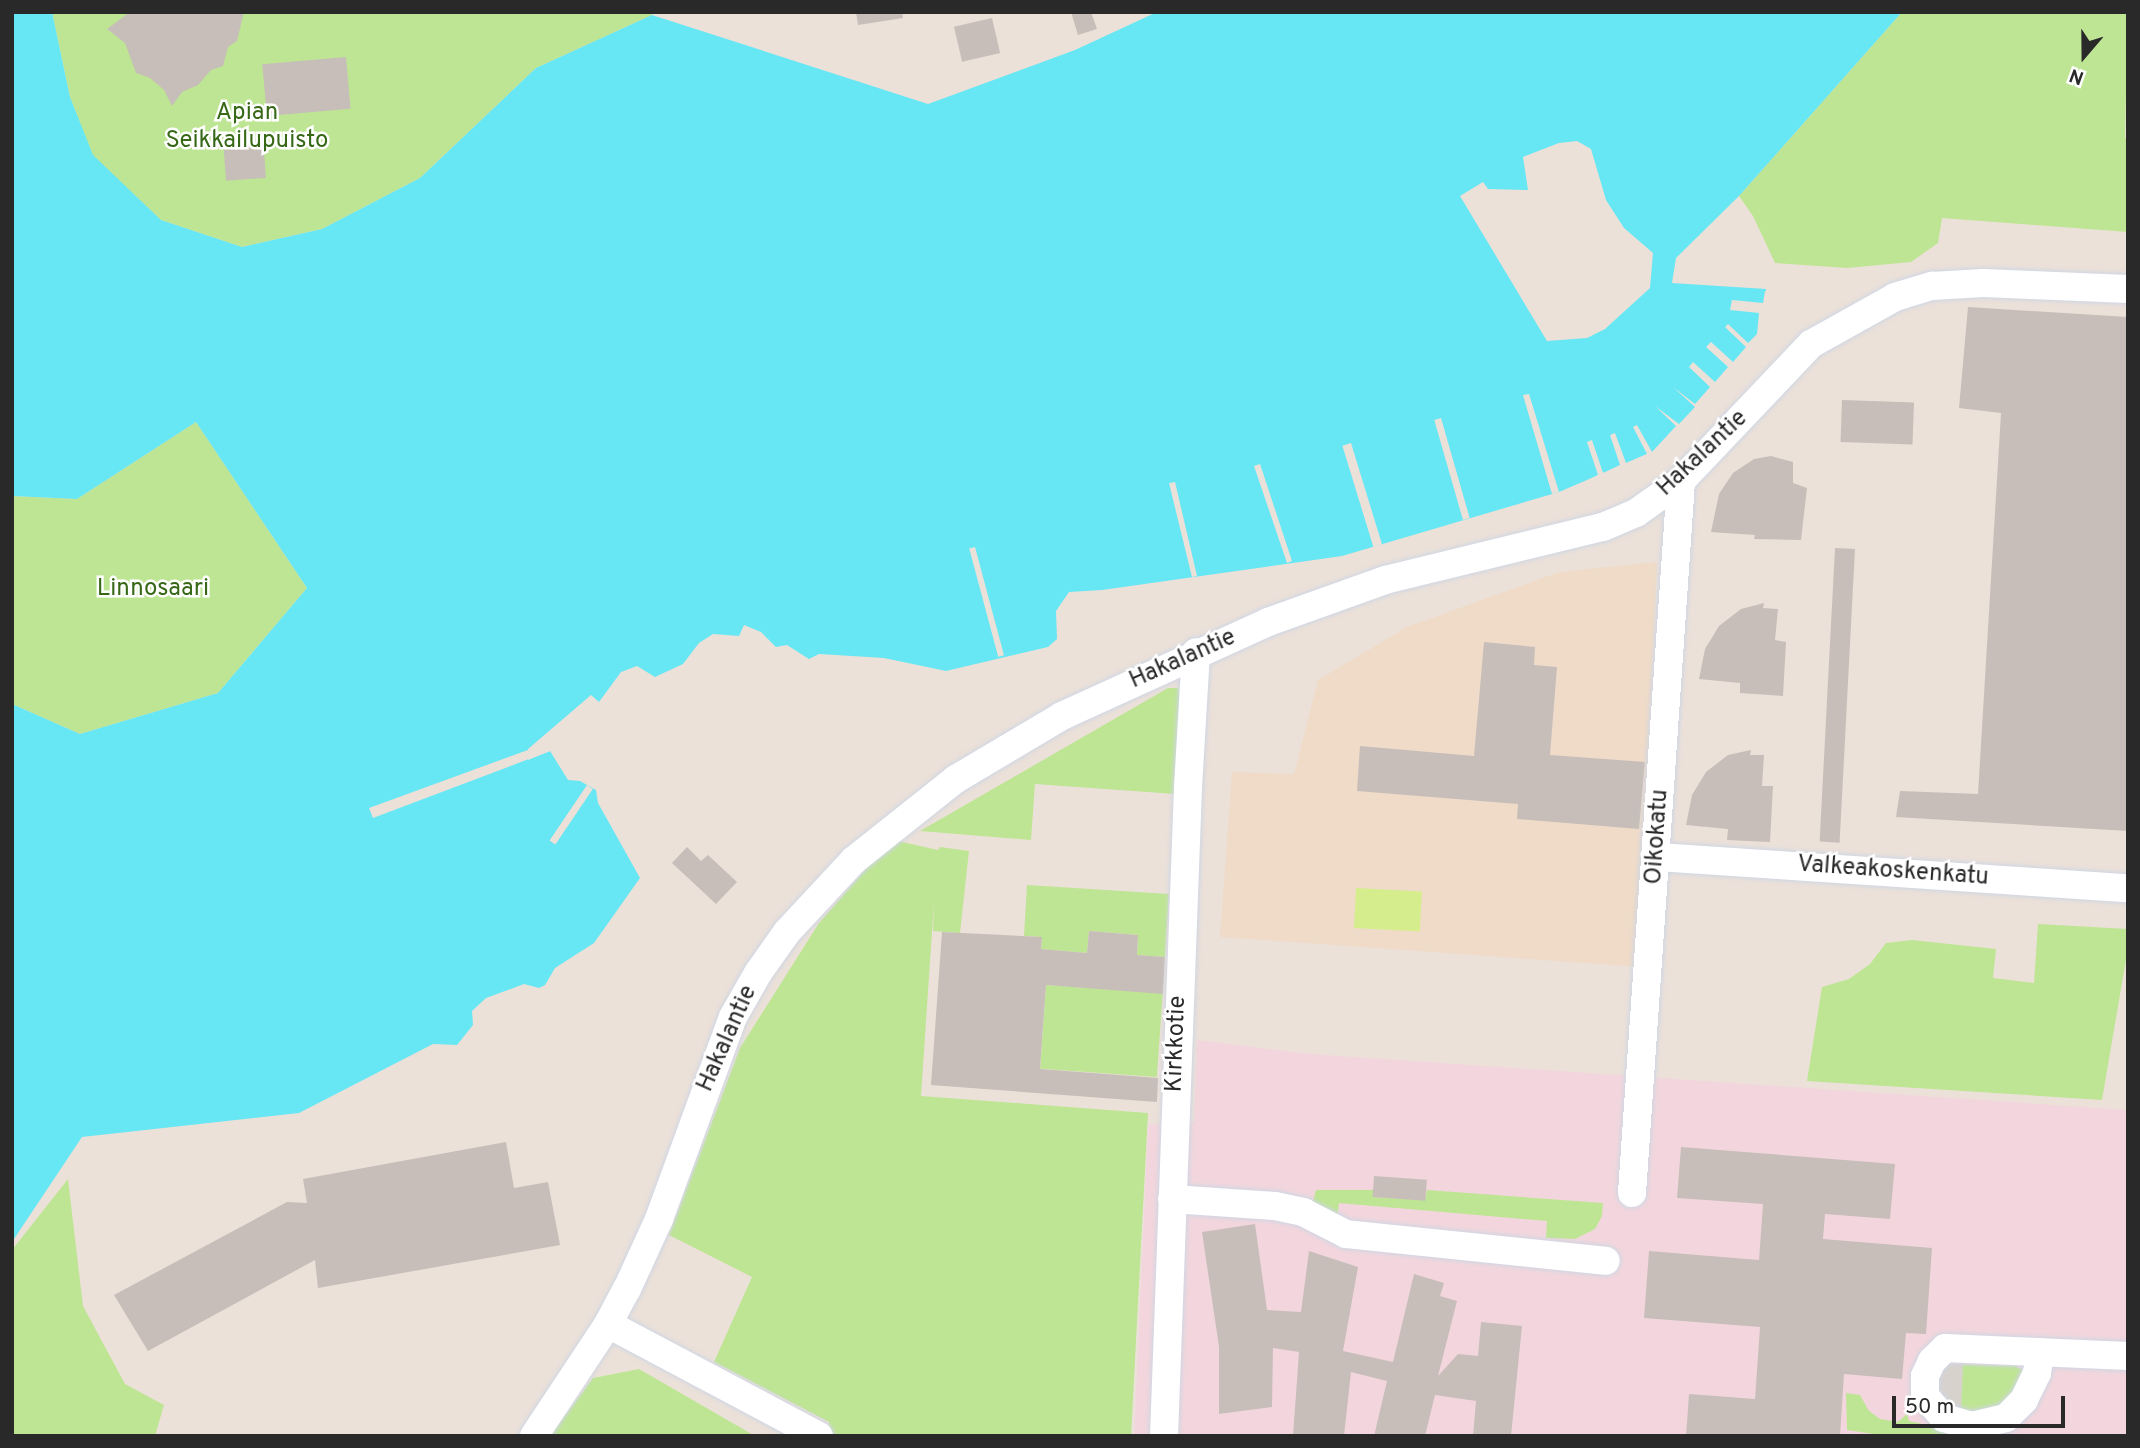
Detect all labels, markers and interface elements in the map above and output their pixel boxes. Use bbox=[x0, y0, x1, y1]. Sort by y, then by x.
north arrow bbox=[2049, 21, 2119, 91]
text: N bbox=[2066, 62, 2087, 89]
park label: Apian Seikkailupuisto bbox=[166, 100, 328, 156]
street label: Hakalantie bbox=[1652, 405, 1754, 503]
park label: Linnosaari bbox=[97, 576, 209, 604]
street label: Hakalantie bbox=[1125, 624, 1241, 696]
street label: Oikokatu bbox=[1640, 788, 1676, 886]
street label: Valkeakoskenkatu bbox=[1796, 851, 1990, 893]
street label: Hakalantie bbox=[692, 981, 764, 1097]
street label: Kirkkotie bbox=[1161, 995, 1193, 1093]
scale bar bbox=[1895, 1382, 2068, 1426]
text: 50 m bbox=[1905, 1394, 1954, 1421]

